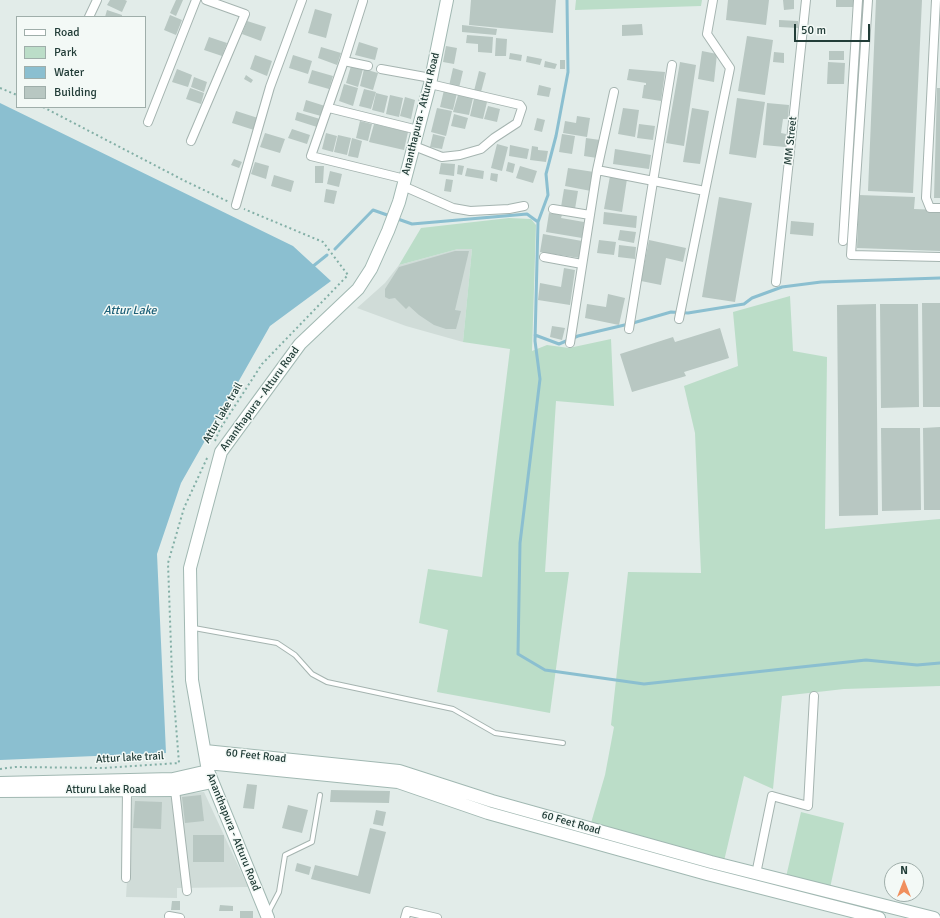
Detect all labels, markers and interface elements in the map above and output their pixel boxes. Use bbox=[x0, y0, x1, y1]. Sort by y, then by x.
legend bbox=[16, 16, 146, 108]
scale bar bbox=[796, 16, 872, 42]
text: 50 m bbox=[801, 23, 826, 38]
text: Road bbox=[54, 25, 80, 40]
text: Park bbox=[54, 45, 77, 60]
street label: Ananthapura - Atturu Road bbox=[399, 51, 443, 177]
text: Water bbox=[54, 65, 84, 80]
text: Building bbox=[54, 85, 97, 100]
street label: MM Street bbox=[782, 116, 800, 166]
water label: Attur Lake bbox=[103, 304, 157, 318]
street label: Ananthapura - Atturu Road bbox=[218, 344, 302, 454]
street label: Attur lake trail bbox=[200, 380, 246, 446]
street label: 60 Feet Road bbox=[225, 746, 287, 766]
street label: Attur lake trail bbox=[96, 750, 164, 766]
street label: Ananthapura - Atturu Road bbox=[203, 771, 263, 893]
street label: Atturu Lake Road bbox=[66, 783, 146, 797]
street label: 60 Feet Road bbox=[540, 808, 602, 838]
north arrow bbox=[884, 862, 924, 902]
text: N bbox=[900, 864, 908, 877]

